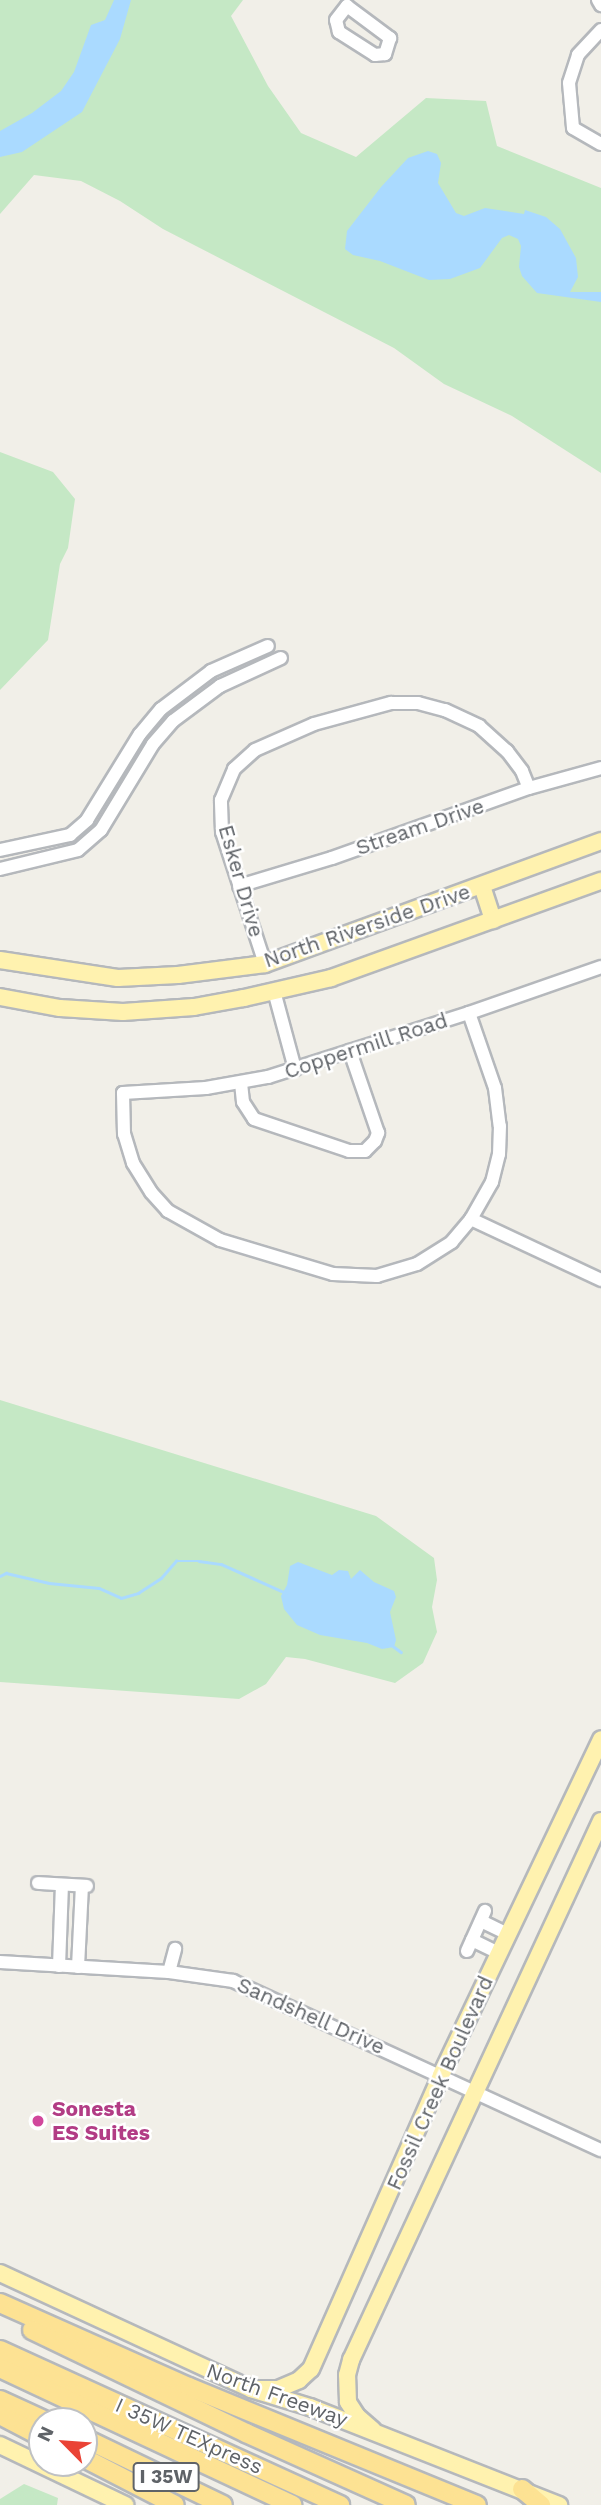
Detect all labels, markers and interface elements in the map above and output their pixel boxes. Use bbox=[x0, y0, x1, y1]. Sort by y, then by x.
street label: Stream Drive bbox=[353, 793, 487, 861]
street label: Esker Drive bbox=[213, 822, 269, 940]
street label: North Riverside Drive bbox=[260, 879, 474, 973]
street label: Coppermill Road bbox=[281, 1008, 451, 1084]
street label: Fossil Creek Boulevard bbox=[381, 1971, 499, 2195]
street label: Sandshell Drive bbox=[233, 1972, 389, 2060]
place label: Sonesta ES Suites bbox=[52, 2096, 150, 2146]
marker: Sonesta ES Suites bbox=[30, 2113, 46, 2129]
street label: North Freeway bbox=[203, 2358, 351, 2432]
street label: I 35W TEXpress bbox=[111, 2392, 267, 2480]
north arrow bbox=[28, 2407, 98, 2477]
text: N bbox=[32, 2423, 59, 2445]
road number: I 35W bbox=[131, 2462, 201, 2492]

